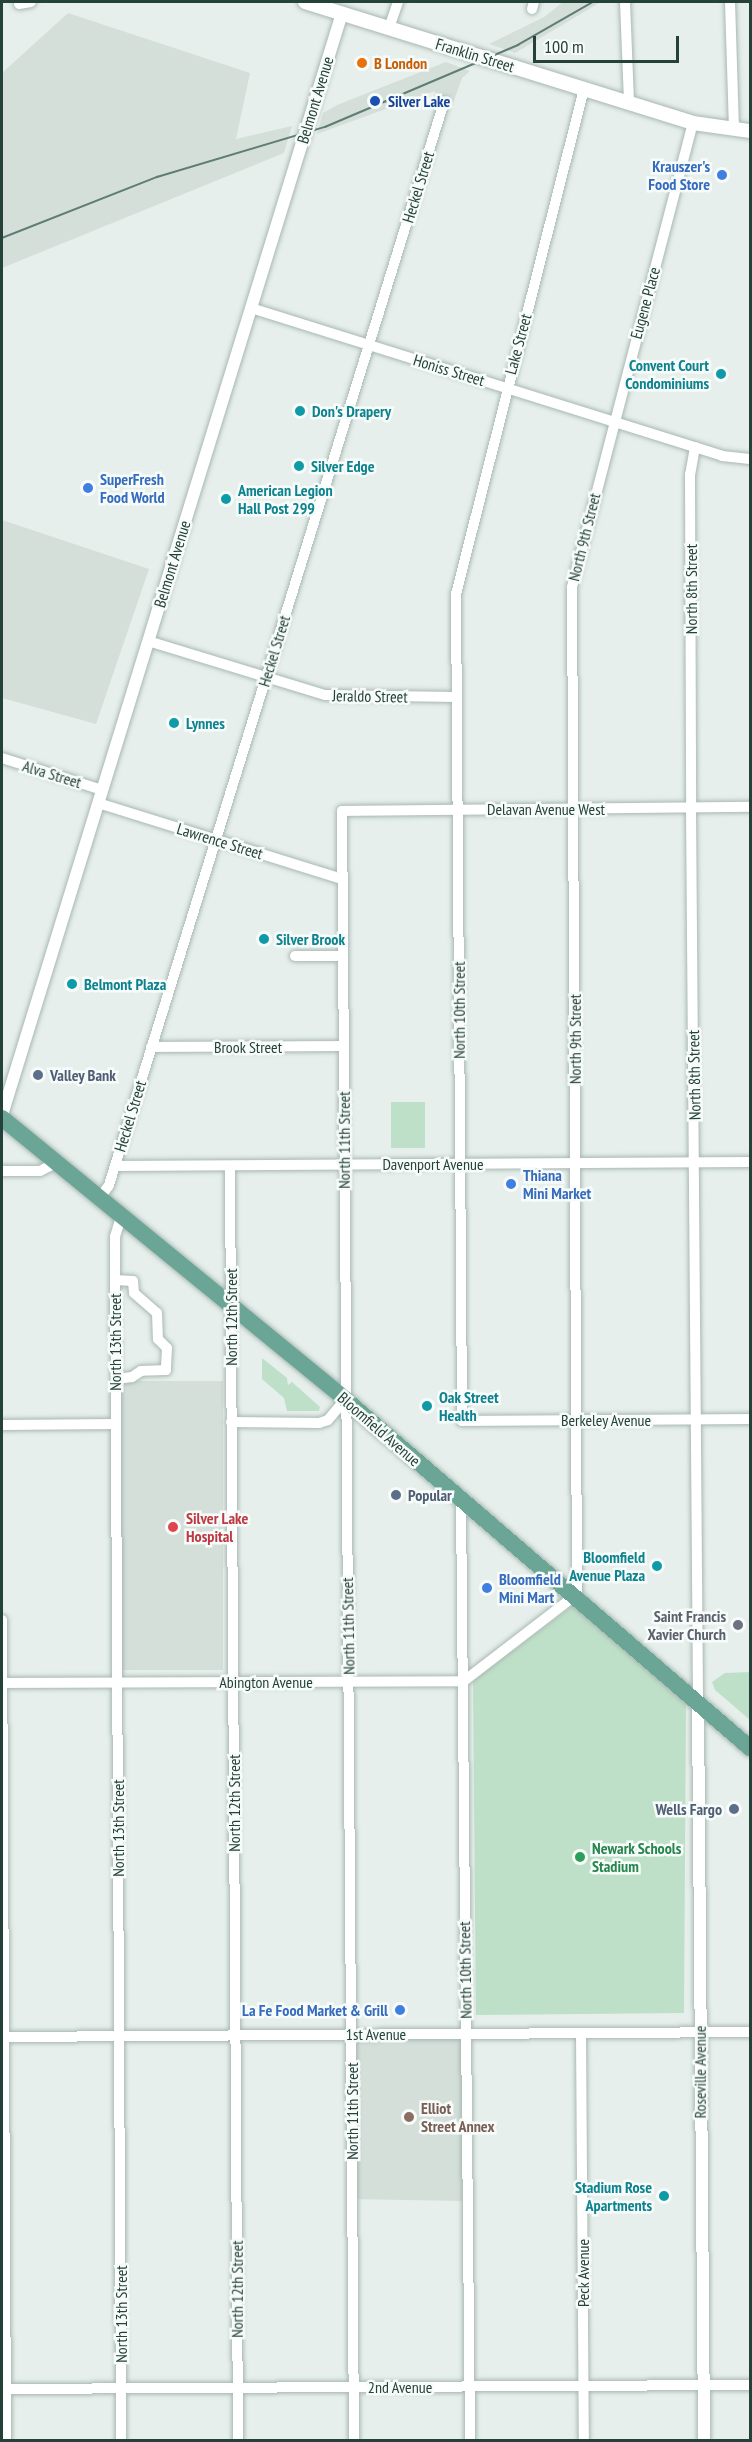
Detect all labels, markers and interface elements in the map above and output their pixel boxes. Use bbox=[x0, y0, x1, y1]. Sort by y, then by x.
scale bar bbox=[536, 24, 682, 62]
street label: Franklin Street bbox=[433, 34, 517, 76]
text: 100 m bbox=[544, 35, 584, 58]
place label: B London bbox=[374, 53, 427, 73]
street label: Belmont Avenue bbox=[293, 54, 337, 146]
marker: B London bbox=[355, 56, 369, 70]
place label: Silver Lake bbox=[388, 91, 450, 111]
marker: Silver Lake bbox=[366, 92, 384, 110]
street label: Heckel Street bbox=[398, 149, 438, 225]
place label: Krauszer's Food Store bbox=[648, 156, 710, 194]
marker: Krauszer's Food Store bbox=[715, 168, 729, 182]
street label: Eugene Place bbox=[626, 265, 664, 341]
street label: Lake Street bbox=[501, 312, 535, 376]
street label: Honiss Street bbox=[411, 350, 487, 390]
place label: Convent Court Condominiums bbox=[625, 355, 709, 393]
marker: Convent Court Condominiums bbox=[714, 367, 728, 381]
place label: Don's Drapery bbox=[312, 401, 391, 421]
marker: Don's Drapery bbox=[293, 404, 307, 418]
place label: Silver Edge bbox=[311, 456, 375, 476]
marker: Silver Edge bbox=[292, 459, 306, 473]
place label: SuperFresh Food World bbox=[100, 469, 165, 507]
place label: American Legion Hall Post 299 bbox=[238, 480, 333, 518]
marker: SuperFresh Food World bbox=[81, 481, 95, 495]
street label: North 9th Street bbox=[564, 491, 604, 583]
marker: American Legion Hall Post 299 bbox=[219, 492, 233, 506]
street label: Belmont Avenue bbox=[150, 518, 194, 610]
street label: North 8th Street bbox=[681, 544, 701, 634]
street label: Heckel Street bbox=[254, 613, 294, 689]
street label: Jeraldo Street bbox=[332, 686, 408, 706]
place label: Lynnes bbox=[186, 713, 225, 733]
marker: Lynnes bbox=[167, 716, 181, 730]
street label: Alva Street bbox=[20, 756, 84, 792]
street label: Delavan Avenue West bbox=[487, 799, 605, 819]
street label: Lawrence Street bbox=[175, 819, 265, 863]
place label: Silver Brook bbox=[276, 929, 345, 949]
marker: Silver Brook bbox=[257, 932, 271, 946]
street label: North 10th Street bbox=[449, 961, 469, 1059]
place label: Belmont Plaza bbox=[84, 974, 166, 994]
marker: Belmont Plaza bbox=[65, 977, 79, 991]
street label: North 9th Street bbox=[565, 994, 585, 1084]
street label: North 8th Street bbox=[684, 1030, 704, 1120]
street label: Brook Street bbox=[214, 1037, 282, 1057]
place label: Valley Bank bbox=[50, 1065, 116, 1085]
marker: Valley Bank bbox=[31, 1068, 45, 1082]
street label: Heckel Street bbox=[110, 1078, 150, 1154]
street label: North 11th Street bbox=[334, 1091, 354, 1189]
street label: Davenport Avenue bbox=[382, 1154, 484, 1174]
place label: Thiana Mini Market bbox=[523, 1165, 591, 1203]
marker: Thiana Mini Market bbox=[504, 1177, 518, 1191]
street label: North 12th Street bbox=[221, 1268, 241, 1366]
street label: North 13th Street bbox=[105, 1293, 125, 1391]
place label: Oak Street Health bbox=[439, 1387, 499, 1425]
street label: Bloomfield Avenue bbox=[334, 1388, 424, 1470]
marker: Oak Street Health bbox=[420, 1399, 434, 1413]
street label: Berkeley Avenue bbox=[560, 1410, 652, 1430]
place label: Popular bbox=[408, 1485, 452, 1505]
marker: Popular bbox=[389, 1488, 403, 1502]
place label: Silver Lake Hospital bbox=[186, 1508, 248, 1546]
marker: Silver Lake Hospital bbox=[164, 1518, 182, 1536]
place label: Bloomfield Avenue Plaza bbox=[569, 1547, 645, 1585]
marker: Bloomfield Avenue Plaza bbox=[650, 1559, 664, 1573]
place label: Bloomfield Mini Mart bbox=[499, 1569, 561, 1607]
street label: North 11th Street bbox=[338, 1577, 358, 1675]
marker: Bloomfield Mini Mart bbox=[480, 1581, 494, 1595]
place label: Saint Francis Xavier Church bbox=[647, 1606, 726, 1644]
marker: Saint Francis Xavier Church bbox=[731, 1618, 745, 1632]
street label: Abington Avenue bbox=[219, 1672, 313, 1692]
street label: North 12th Street bbox=[224, 1754, 244, 1852]
street label: North 13th Street bbox=[108, 1779, 128, 1877]
place label: Wells Fargo bbox=[656, 1799, 722, 1819]
marker: Wells Fargo bbox=[727, 1802, 741, 1816]
place label: Newark Schools Stadium bbox=[592, 1838, 682, 1876]
marker: Newark Schools Stadium bbox=[573, 1850, 587, 1864]
street label: North 10th Street bbox=[455, 1921, 475, 2019]
place label: La Fe Food Market & Grill bbox=[242, 2000, 388, 2020]
marker: La Fe Food Market & Grill bbox=[393, 2003, 407, 2017]
street label: 1st Avenue bbox=[346, 2024, 406, 2044]
street label: Roseville Avenue bbox=[690, 2025, 710, 2119]
street label: North 11th Street bbox=[342, 2062, 362, 2160]
place label: Elliot Street Annex bbox=[421, 2098, 495, 2136]
marker: Elliot Street Annex bbox=[402, 2110, 416, 2124]
place label: Stadium Rose Apartments bbox=[575, 2177, 652, 2215]
marker: Stadium Rose Apartments bbox=[657, 2189, 671, 2203]
street label: Peck Avenue bbox=[573, 2239, 593, 2307]
street label: North 12th Street bbox=[227, 2240, 247, 2338]
street label: North 13th Street bbox=[111, 2265, 131, 2363]
street label: 2nd Avenue bbox=[367, 2377, 433, 2397]

